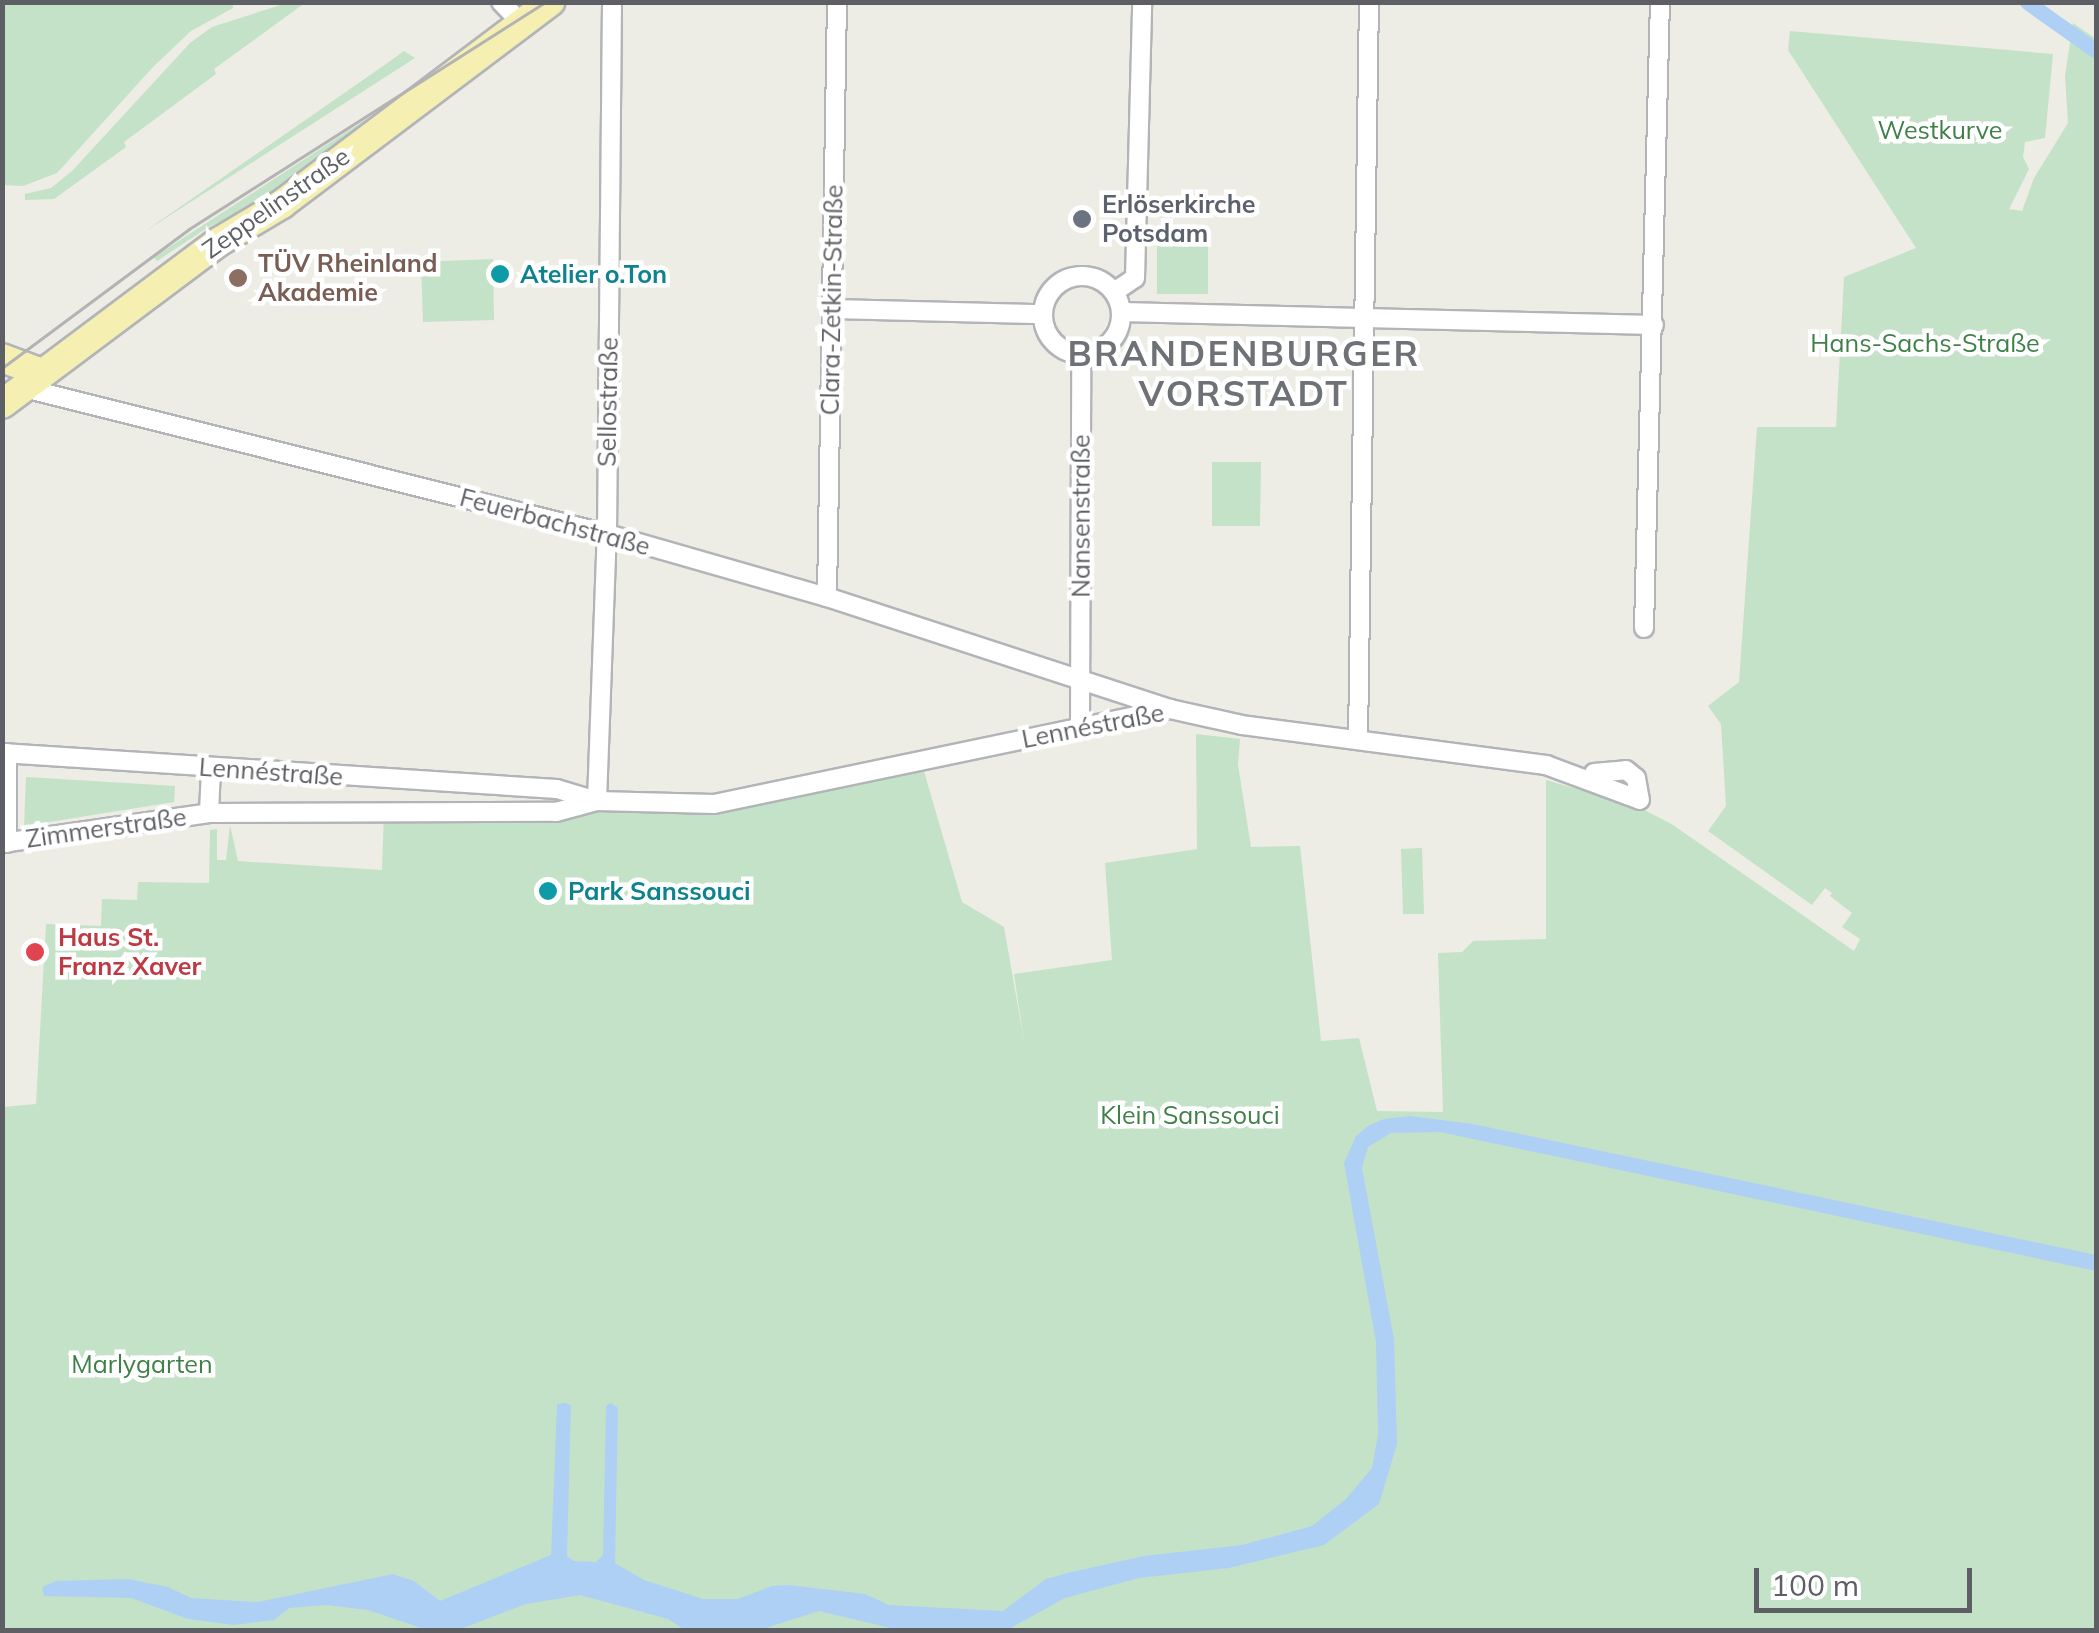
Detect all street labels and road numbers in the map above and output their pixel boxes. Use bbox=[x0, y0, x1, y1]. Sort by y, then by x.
street label: Zeppelinstraße bbox=[197, 141, 355, 265]
street label: Clara-Zetkin-Straße bbox=[815, 184, 849, 416]
street label: Sellostraße bbox=[592, 337, 624, 467]
street label: Nansenstraße bbox=[1066, 434, 1096, 598]
street label: Feuerbachstraße bbox=[457, 482, 653, 562]
street label: Lennéstraße bbox=[1019, 697, 1167, 755]
street label: Lennéstraße bbox=[198, 752, 344, 792]
street label: Zimmerstraße bbox=[24, 802, 188, 854]

